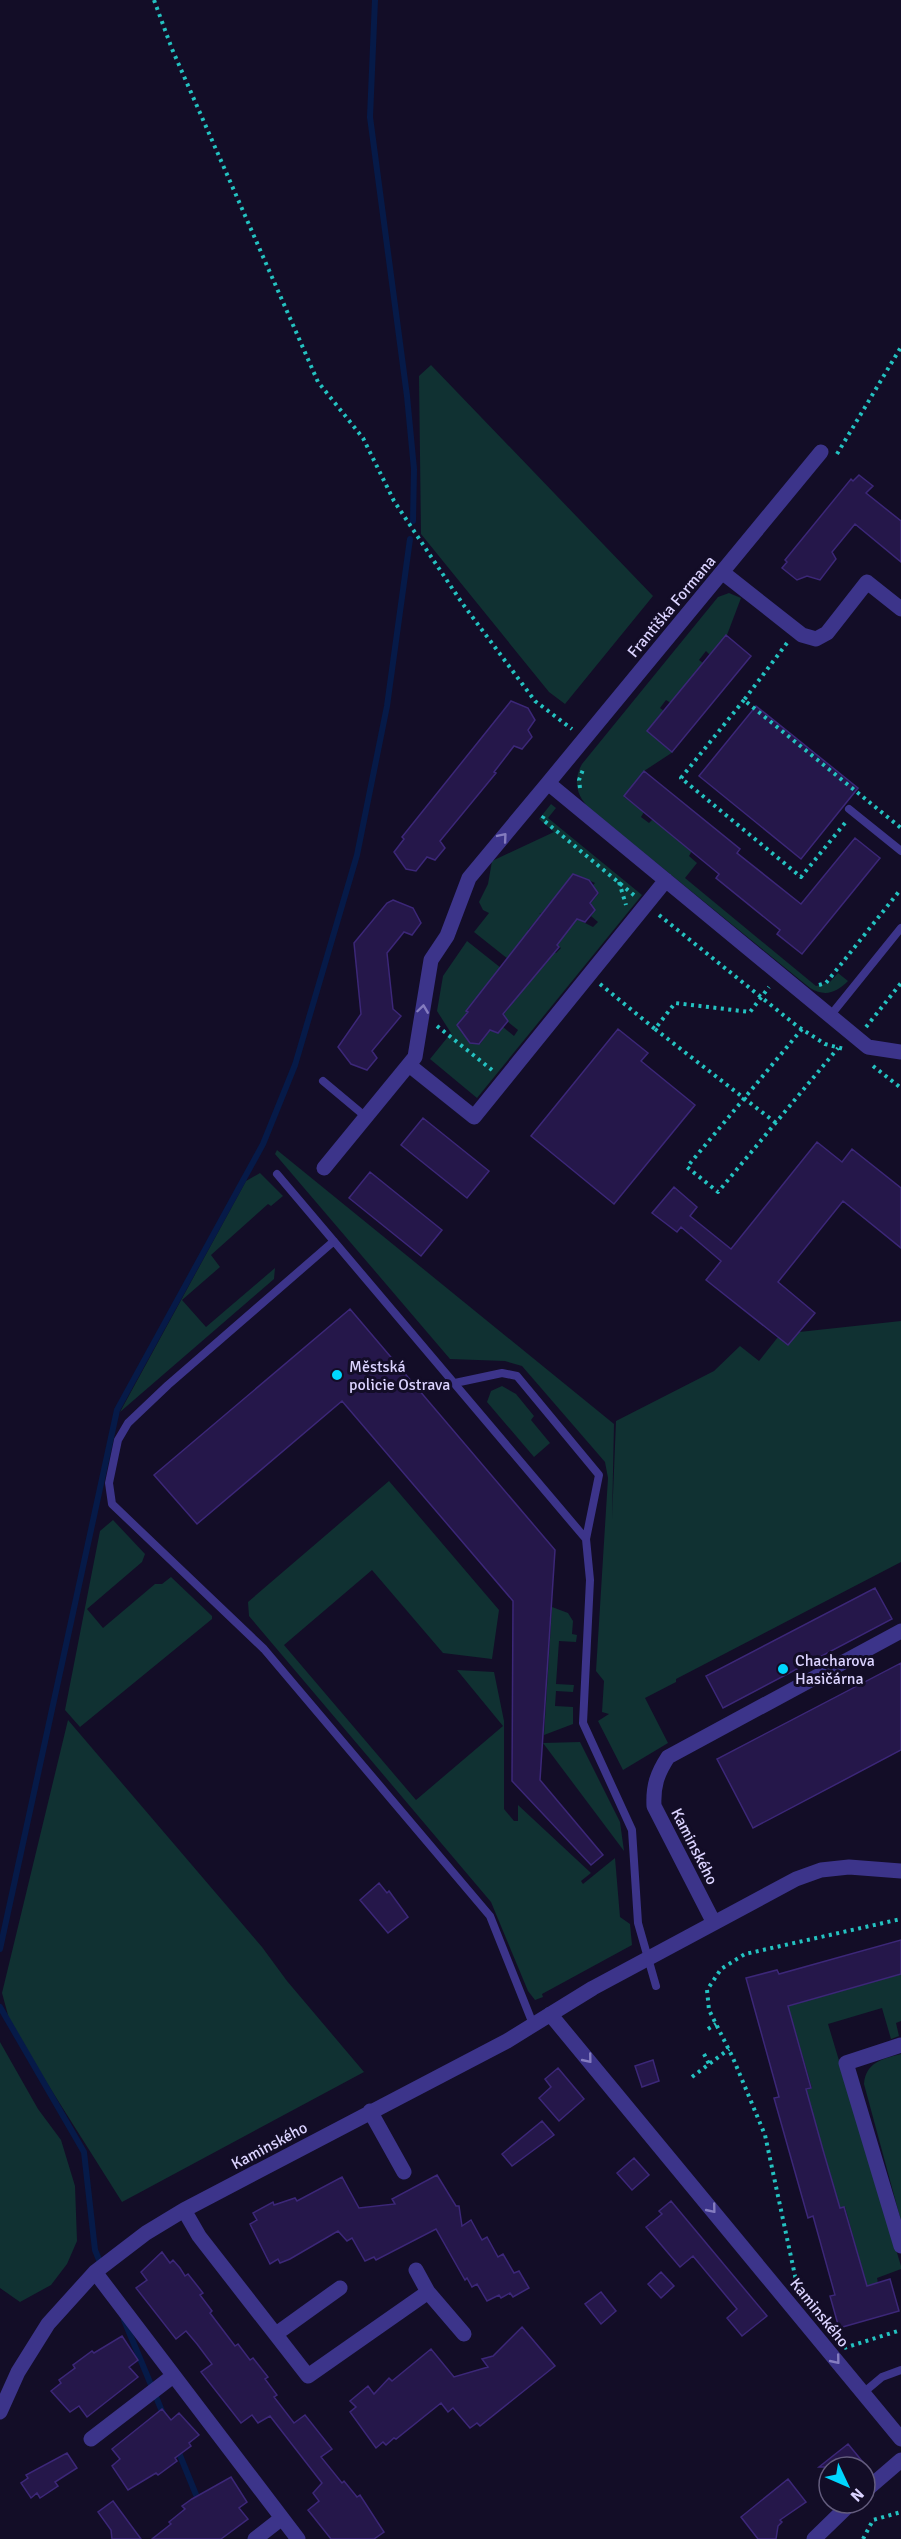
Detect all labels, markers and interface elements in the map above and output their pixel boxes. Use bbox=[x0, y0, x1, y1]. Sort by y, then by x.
street label: Františka Formana bbox=[623, 552, 720, 662]
one-way arrow bbox=[496, 832, 507, 843]
one-way arrow bbox=[416, 1005, 428, 1014]
place label: Městská policie Ostrava bbox=[349, 1357, 450, 1395]
marker: Městská policie Ostrava bbox=[330, 1368, 344, 1382]
place label: Chacharova Hasičárna bbox=[795, 1651, 875, 1689]
marker: Chacharova Hasičárna bbox=[776, 1662, 790, 1676]
street label: Kaminského bbox=[666, 1805, 722, 1888]
one-way arrow bbox=[580, 2052, 591, 2063]
street label: Kaminského bbox=[228, 2118, 311, 2174]
one-way arrow bbox=[704, 2202, 715, 2213]
street label: Kaminského bbox=[785, 2274, 853, 2351]
one-way arrow bbox=[828, 2353, 839, 2364]
north arrow bbox=[817, 2455, 877, 2515]
text: N bbox=[846, 2484, 868, 2506]

